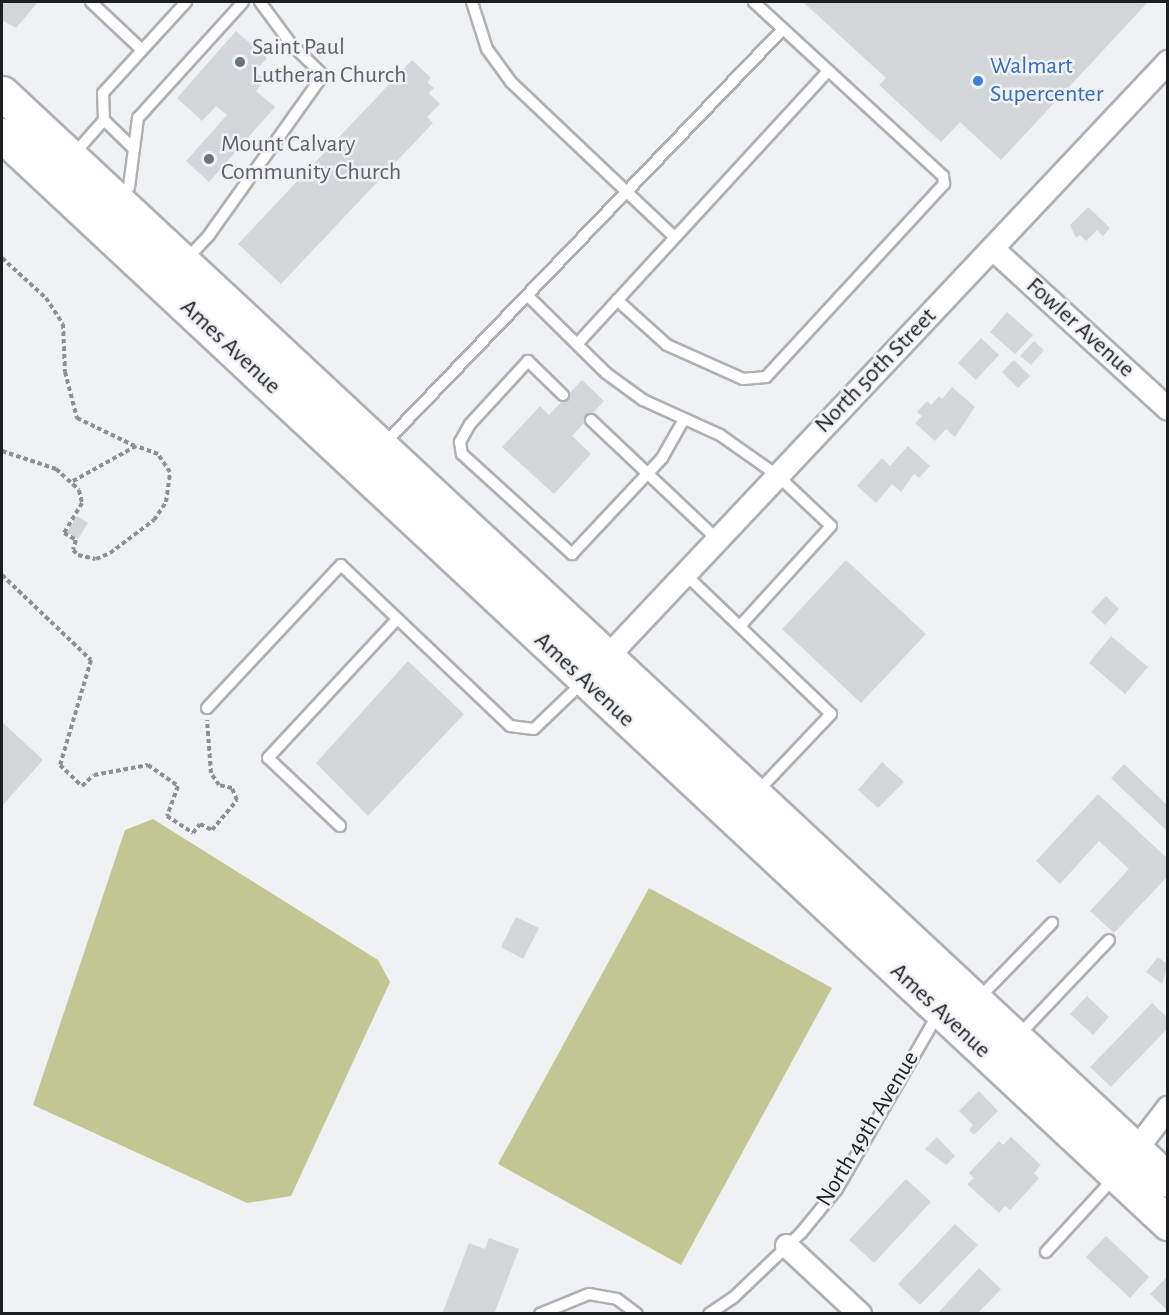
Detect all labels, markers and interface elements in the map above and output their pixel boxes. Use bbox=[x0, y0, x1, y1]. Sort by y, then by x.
place label: Saint Paul Lutheran Church bbox=[252, 34, 407, 90]
place label: Walmart Supercenter bbox=[990, 53, 1103, 109]
marker: Saint Paul Lutheran Church bbox=[233, 55, 247, 69]
marker: Walmart Supercenter bbox=[971, 74, 985, 88]
place label: Mount Calvary Community Church bbox=[221, 131, 401, 187]
marker: Mount Calvary Community Church bbox=[202, 152, 216, 166]
street label: Fowler Avenue bbox=[1020, 272, 1140, 384]
street label: Ames Avenue bbox=[174, 293, 286, 401]
street label: North 50th Street bbox=[809, 303, 943, 439]
street label: Ames Avenue bbox=[528, 626, 640, 734]
street label: Ames Avenue bbox=[884, 957, 996, 1065]
street label: North 49th Avenue bbox=[810, 1046, 926, 1212]

